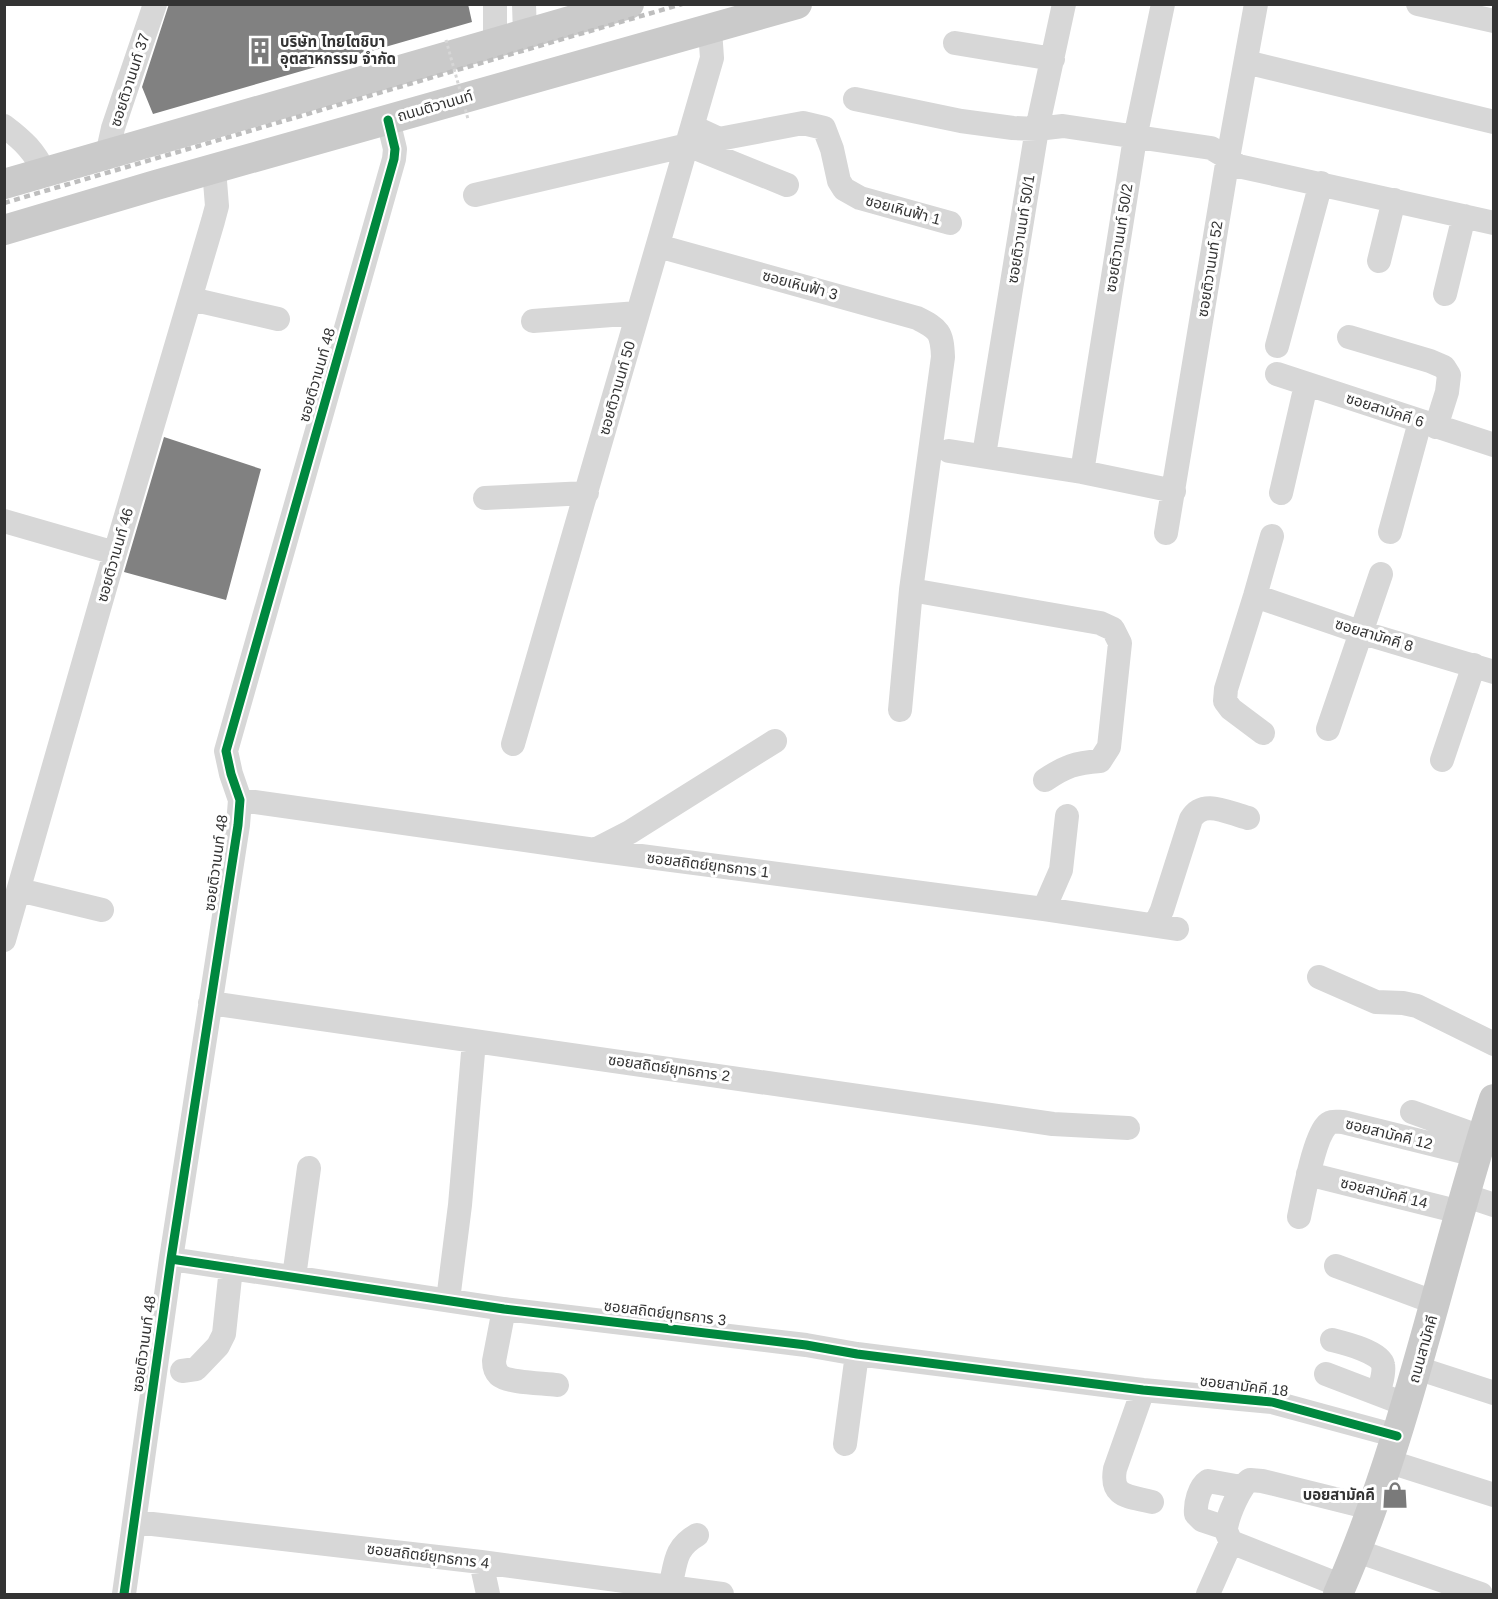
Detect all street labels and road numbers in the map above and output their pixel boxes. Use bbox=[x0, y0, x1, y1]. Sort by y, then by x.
street label: ซอยติวานนท์ 37 bbox=[106, 31, 153, 129]
street label: ถนนติวานนท์ bbox=[395, 87, 475, 124]
street label: ซอยติวานนท์ 50/1 bbox=[1004, 173, 1037, 284]
street label: ซอยติวานนท์ 50/2 bbox=[1102, 182, 1135, 293]
street label: ซอยเหินฟ้า 1 bbox=[864, 191, 943, 228]
street label: ซอยติวานนท์ 52 bbox=[1194, 220, 1226, 318]
street label: ซอยเหินฟ้า 3 bbox=[761, 266, 840, 303]
street label: ซอยติวานนท์ 48 bbox=[295, 326, 338, 424]
street label: ซอยติวานนท์ 50 bbox=[595, 339, 638, 437]
street label: ซอยสามัคคี 6 bbox=[1344, 389, 1426, 430]
street label: ซอยติวานนท์ 46 bbox=[93, 506, 136, 604]
street label: ซอยสามัคคี 8 bbox=[1333, 615, 1415, 654]
street label: ซอยติวานนท์ 48 bbox=[200, 814, 231, 912]
street label: ซอยสถิตย์ยุทธการ 1 bbox=[646, 849, 770, 881]
street label: ซอยสถิตย์ยุทธการ 2 bbox=[607, 1051, 731, 1085]
street label: ซอยสามัคคี 12 bbox=[1344, 1114, 1434, 1153]
street label: ซอยสามัคคี 14 bbox=[1339, 1173, 1429, 1212]
street label: ซอยติวานนท์ 48 bbox=[128, 1295, 159, 1393]
street label: ซอยสถิตย์ยุทธการ 3 bbox=[603, 1297, 727, 1329]
street label: ถนนสามัคคี bbox=[1405, 1313, 1440, 1385]
street label: ซอยสามัคคี 18 bbox=[1199, 1372, 1289, 1399]
street label: ซอยสถิตย์ยุทธการ 4 bbox=[366, 1540, 490, 1572]

